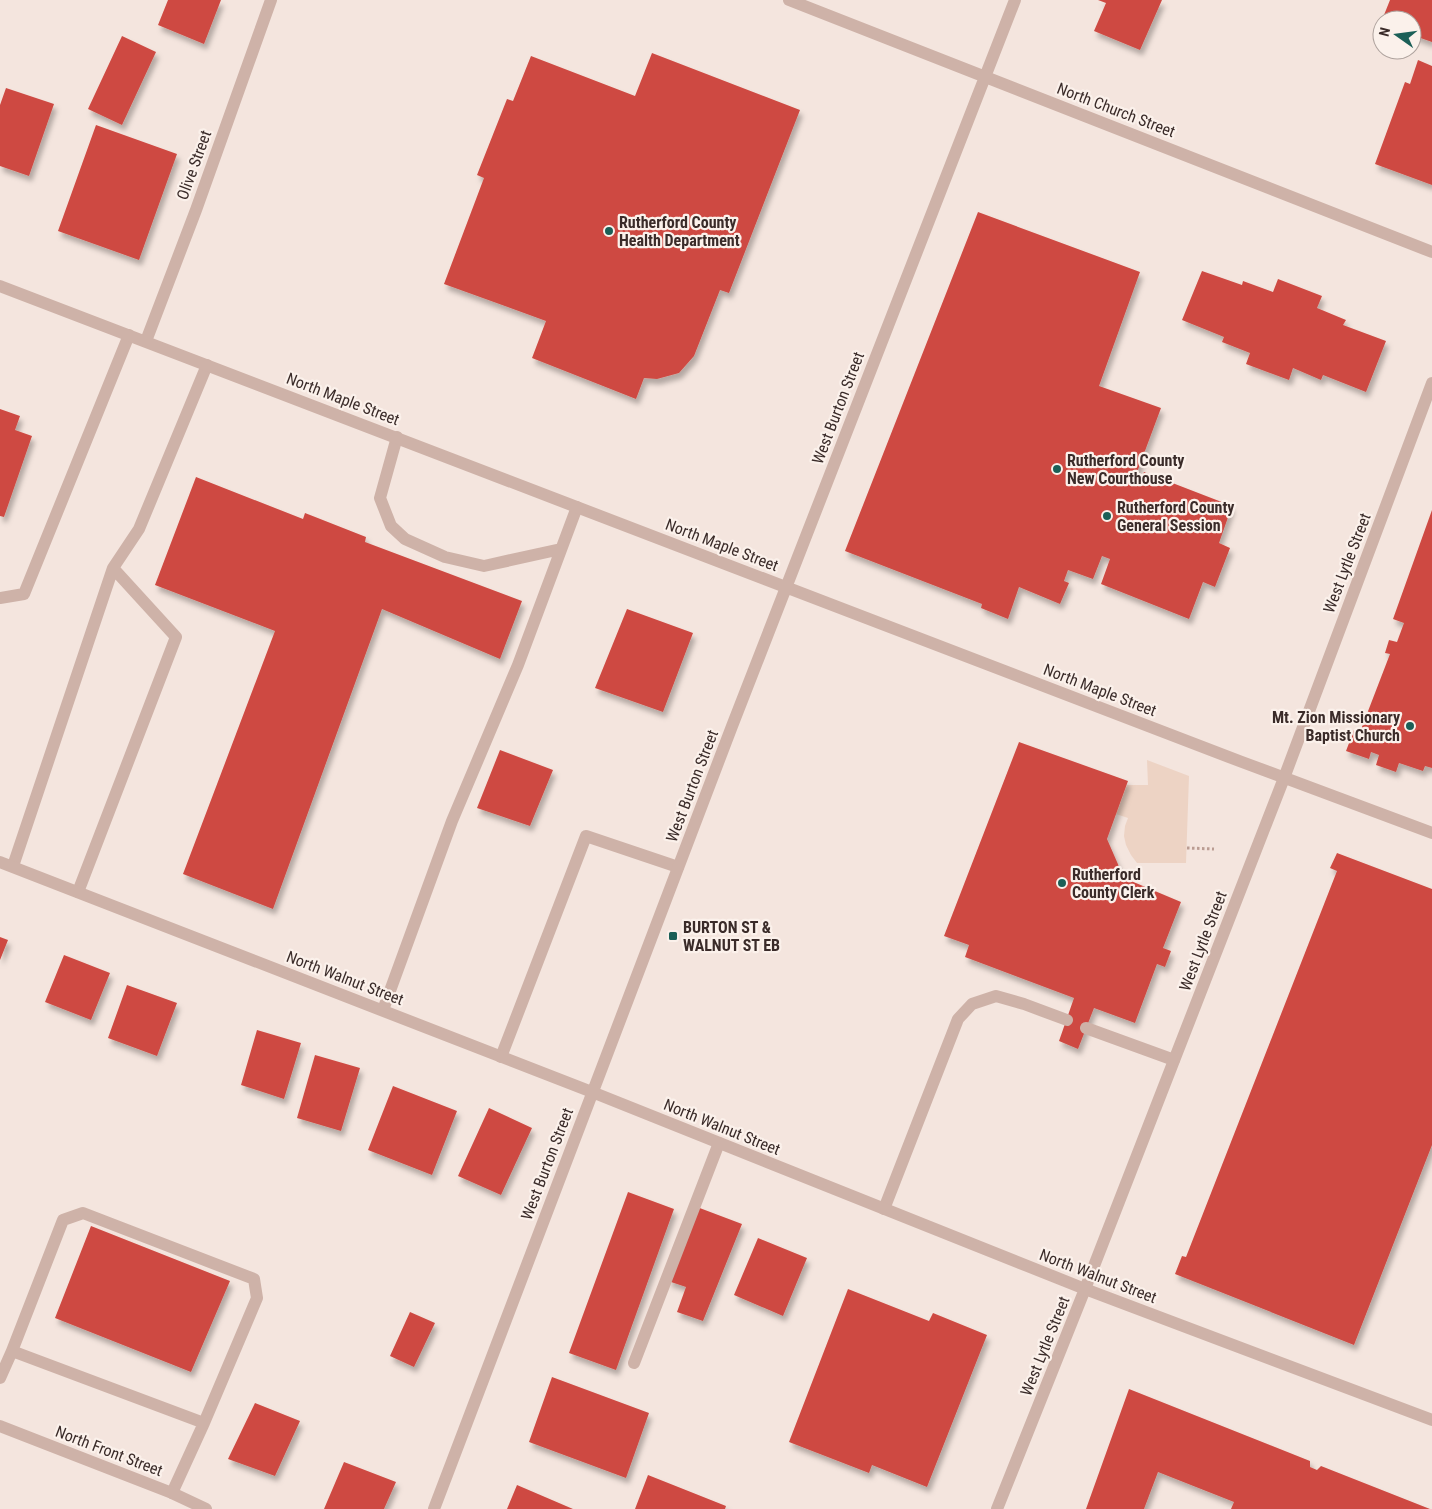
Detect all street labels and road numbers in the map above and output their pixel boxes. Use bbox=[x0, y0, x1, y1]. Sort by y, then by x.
street label: North Church Street bbox=[1054, 79, 1178, 141]
street label: Olive Street bbox=[173, 128, 215, 202]
street label: West Burton Street bbox=[808, 349, 868, 467]
street label: North Maple Street bbox=[284, 369, 402, 429]
street label: West Lytle Street bbox=[1319, 510, 1375, 616]
street label: North Maple Street bbox=[663, 515, 781, 575]
street label: North Maple Street bbox=[1041, 660, 1159, 720]
street label: West Burton Street bbox=[662, 727, 722, 845]
street label: West Lytle Street bbox=[1175, 888, 1231, 994]
street label: North Walnut Street bbox=[284, 947, 407, 1009]
street label: North Walnut Street bbox=[661, 1095, 783, 1159]
street label: West Burton Street bbox=[517, 1105, 577, 1223]
street label: North Walnut Street bbox=[1037, 1245, 1160, 1307]
street label: West Lytle Street bbox=[1016, 1293, 1074, 1398]
street label: North Front Street bbox=[53, 1422, 166, 1480]

